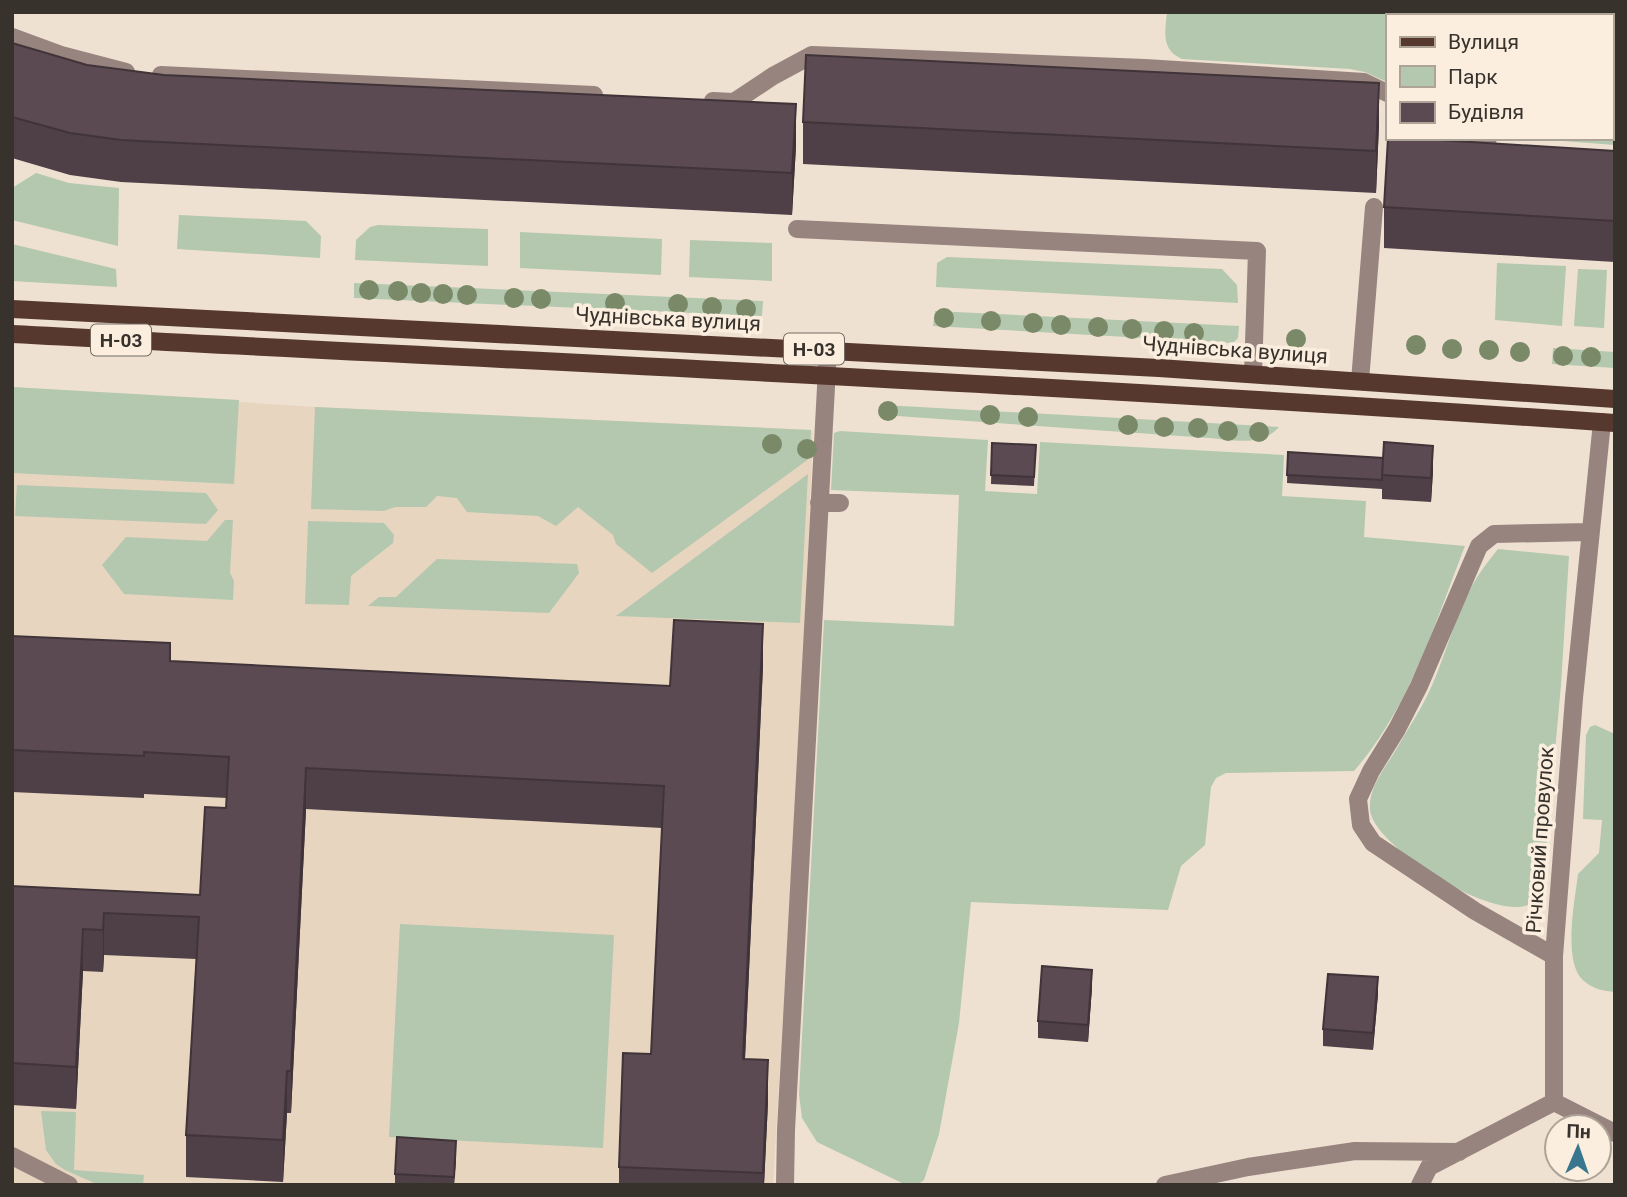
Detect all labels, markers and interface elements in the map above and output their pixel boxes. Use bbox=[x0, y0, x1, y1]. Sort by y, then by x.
legend bbox=[1386, 14, 1613, 140]
text: Вулиця bbox=[1448, 30, 1519, 54]
text: Парк bbox=[1448, 65, 1498, 89]
text: Будівля bbox=[1448, 100, 1524, 124]
street label: Чуднівська вулиця bbox=[575, 302, 761, 336]
road number: Н-03 bbox=[91, 324, 151, 356]
street label: Чуднівська вулиця bbox=[1141, 332, 1329, 368]
road number: Н-03 bbox=[784, 334, 844, 364]
street label: Річковий провулок bbox=[1522, 745, 1559, 934]
north arrow bbox=[1543, 1113, 1613, 1183]
text: Пн bbox=[1566, 1120, 1591, 1143]

